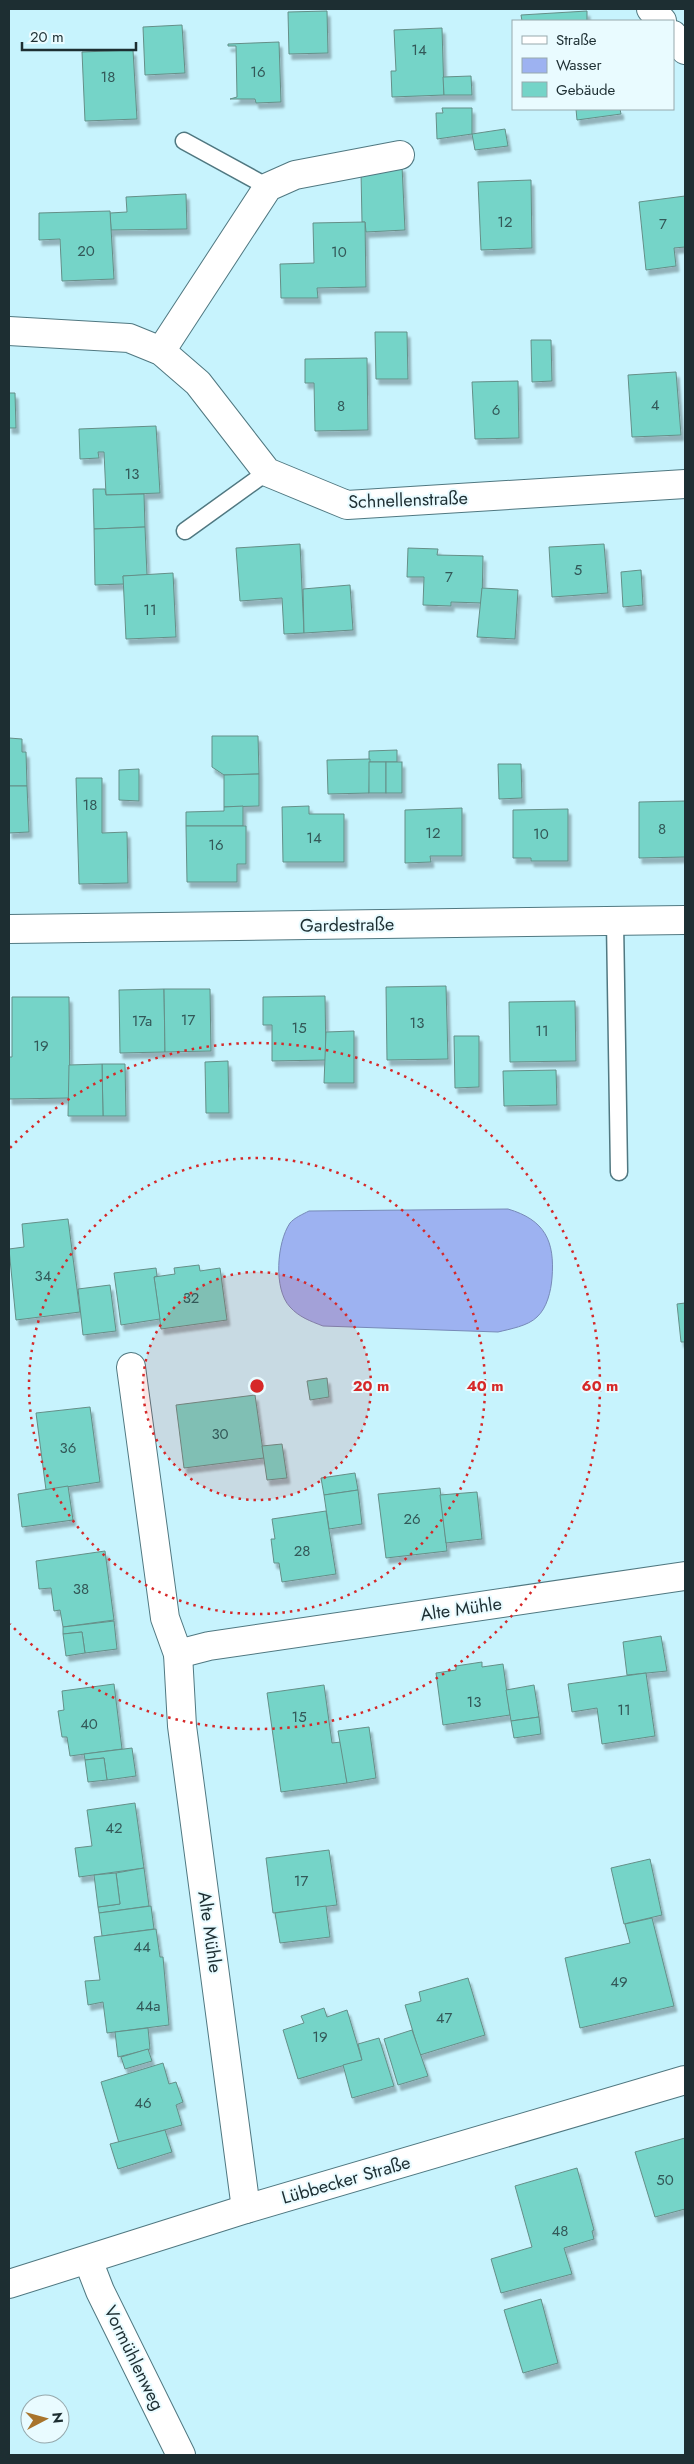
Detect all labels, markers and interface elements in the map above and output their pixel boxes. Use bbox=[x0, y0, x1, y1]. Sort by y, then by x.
scale bar bbox=[22, 20, 136, 52]
legend bbox=[512, 20, 674, 110]
text: 20 m bbox=[30, 26, 64, 48]
text: Straße bbox=[556, 29, 597, 51]
house number: 14 bbox=[411, 39, 427, 61]
text: Wasser bbox=[556, 54, 602, 76]
house number: 16 bbox=[250, 61, 266, 83]
house number: 18 bbox=[101, 66, 115, 88]
text: Gebäude bbox=[556, 79, 616, 101]
house number: 12 bbox=[497, 211, 513, 233]
house number: 7 bbox=[659, 213, 667, 235]
house number: 20 bbox=[77, 240, 95, 262]
house number: 10 bbox=[331, 241, 347, 263]
house number: 4 bbox=[651, 394, 660, 416]
house number: 8 bbox=[337, 395, 345, 417]
house number: 6 bbox=[492, 399, 500, 421]
house number: 13 bbox=[125, 463, 139, 485]
street label: Schnellenstraße bbox=[348, 485, 468, 515]
house number: 5 bbox=[574, 559, 582, 581]
house number: 7 bbox=[445, 566, 453, 588]
house number: 11 bbox=[143, 599, 157, 621]
house number: 18 bbox=[83, 794, 97, 816]
house number: 8 bbox=[658, 818, 666, 840]
house number: 12 bbox=[425, 822, 441, 844]
house number: 10 bbox=[533, 823, 549, 845]
house number: 14 bbox=[306, 827, 322, 849]
house number: 16 bbox=[208, 834, 224, 856]
street label: Gardestraße bbox=[300, 911, 394, 939]
house number: 17 bbox=[181, 1009, 195, 1031]
house number: 17a bbox=[132, 1010, 152, 1032]
house number: 13 bbox=[410, 1012, 424, 1034]
house number: 15 bbox=[291, 1017, 307, 1039]
house number: 11 bbox=[535, 1020, 549, 1042]
house number: 19 bbox=[33, 1035, 49, 1057]
house number: 34 bbox=[35, 1265, 52, 1287]
house number: 32 bbox=[183, 1287, 199, 1309]
text: 20 m bbox=[353, 1375, 389, 1397]
text: 40 m bbox=[466, 1375, 504, 1397]
text: 60 m bbox=[582, 1375, 618, 1397]
centre of rings bbox=[248, 1377, 266, 1395]
house number: 30 bbox=[211, 1423, 229, 1445]
house number: 36 bbox=[60, 1437, 76, 1459]
house number: 26 bbox=[403, 1508, 421, 1530]
house number: 28 bbox=[294, 1540, 310, 1562]
house number: 38 bbox=[73, 1578, 89, 1600]
street label: Alte Mühle bbox=[419, 1590, 503, 1628]
house number: 13 bbox=[467, 1691, 481, 1713]
house number: 11 bbox=[617, 1699, 631, 1721]
house number: 15 bbox=[291, 1706, 307, 1728]
house number: 40 bbox=[80, 1713, 98, 1735]
house number: 42 bbox=[105, 1817, 123, 1839]
house number: 17 bbox=[294, 1870, 308, 1892]
street label: Alte Mühle bbox=[191, 1890, 229, 1974]
house number: 44 bbox=[133, 1936, 151, 1958]
house number: 49 bbox=[610, 1971, 628, 1993]
house number: 44a bbox=[136, 1995, 160, 2017]
house number: 47 bbox=[436, 2007, 452, 2029]
house number: 19 bbox=[312, 2026, 328, 2048]
house number: 46 bbox=[134, 2092, 152, 2114]
street label: Lübbecker Straße bbox=[279, 2149, 413, 2211]
house number: 50 bbox=[656, 2169, 674, 2191]
house number: 48 bbox=[552, 2220, 568, 2242]
street label: Vormühlenweg bbox=[97, 2301, 171, 2415]
north arrow bbox=[20, 2394, 70, 2444]
text: N bbox=[47, 2411, 68, 2424]

